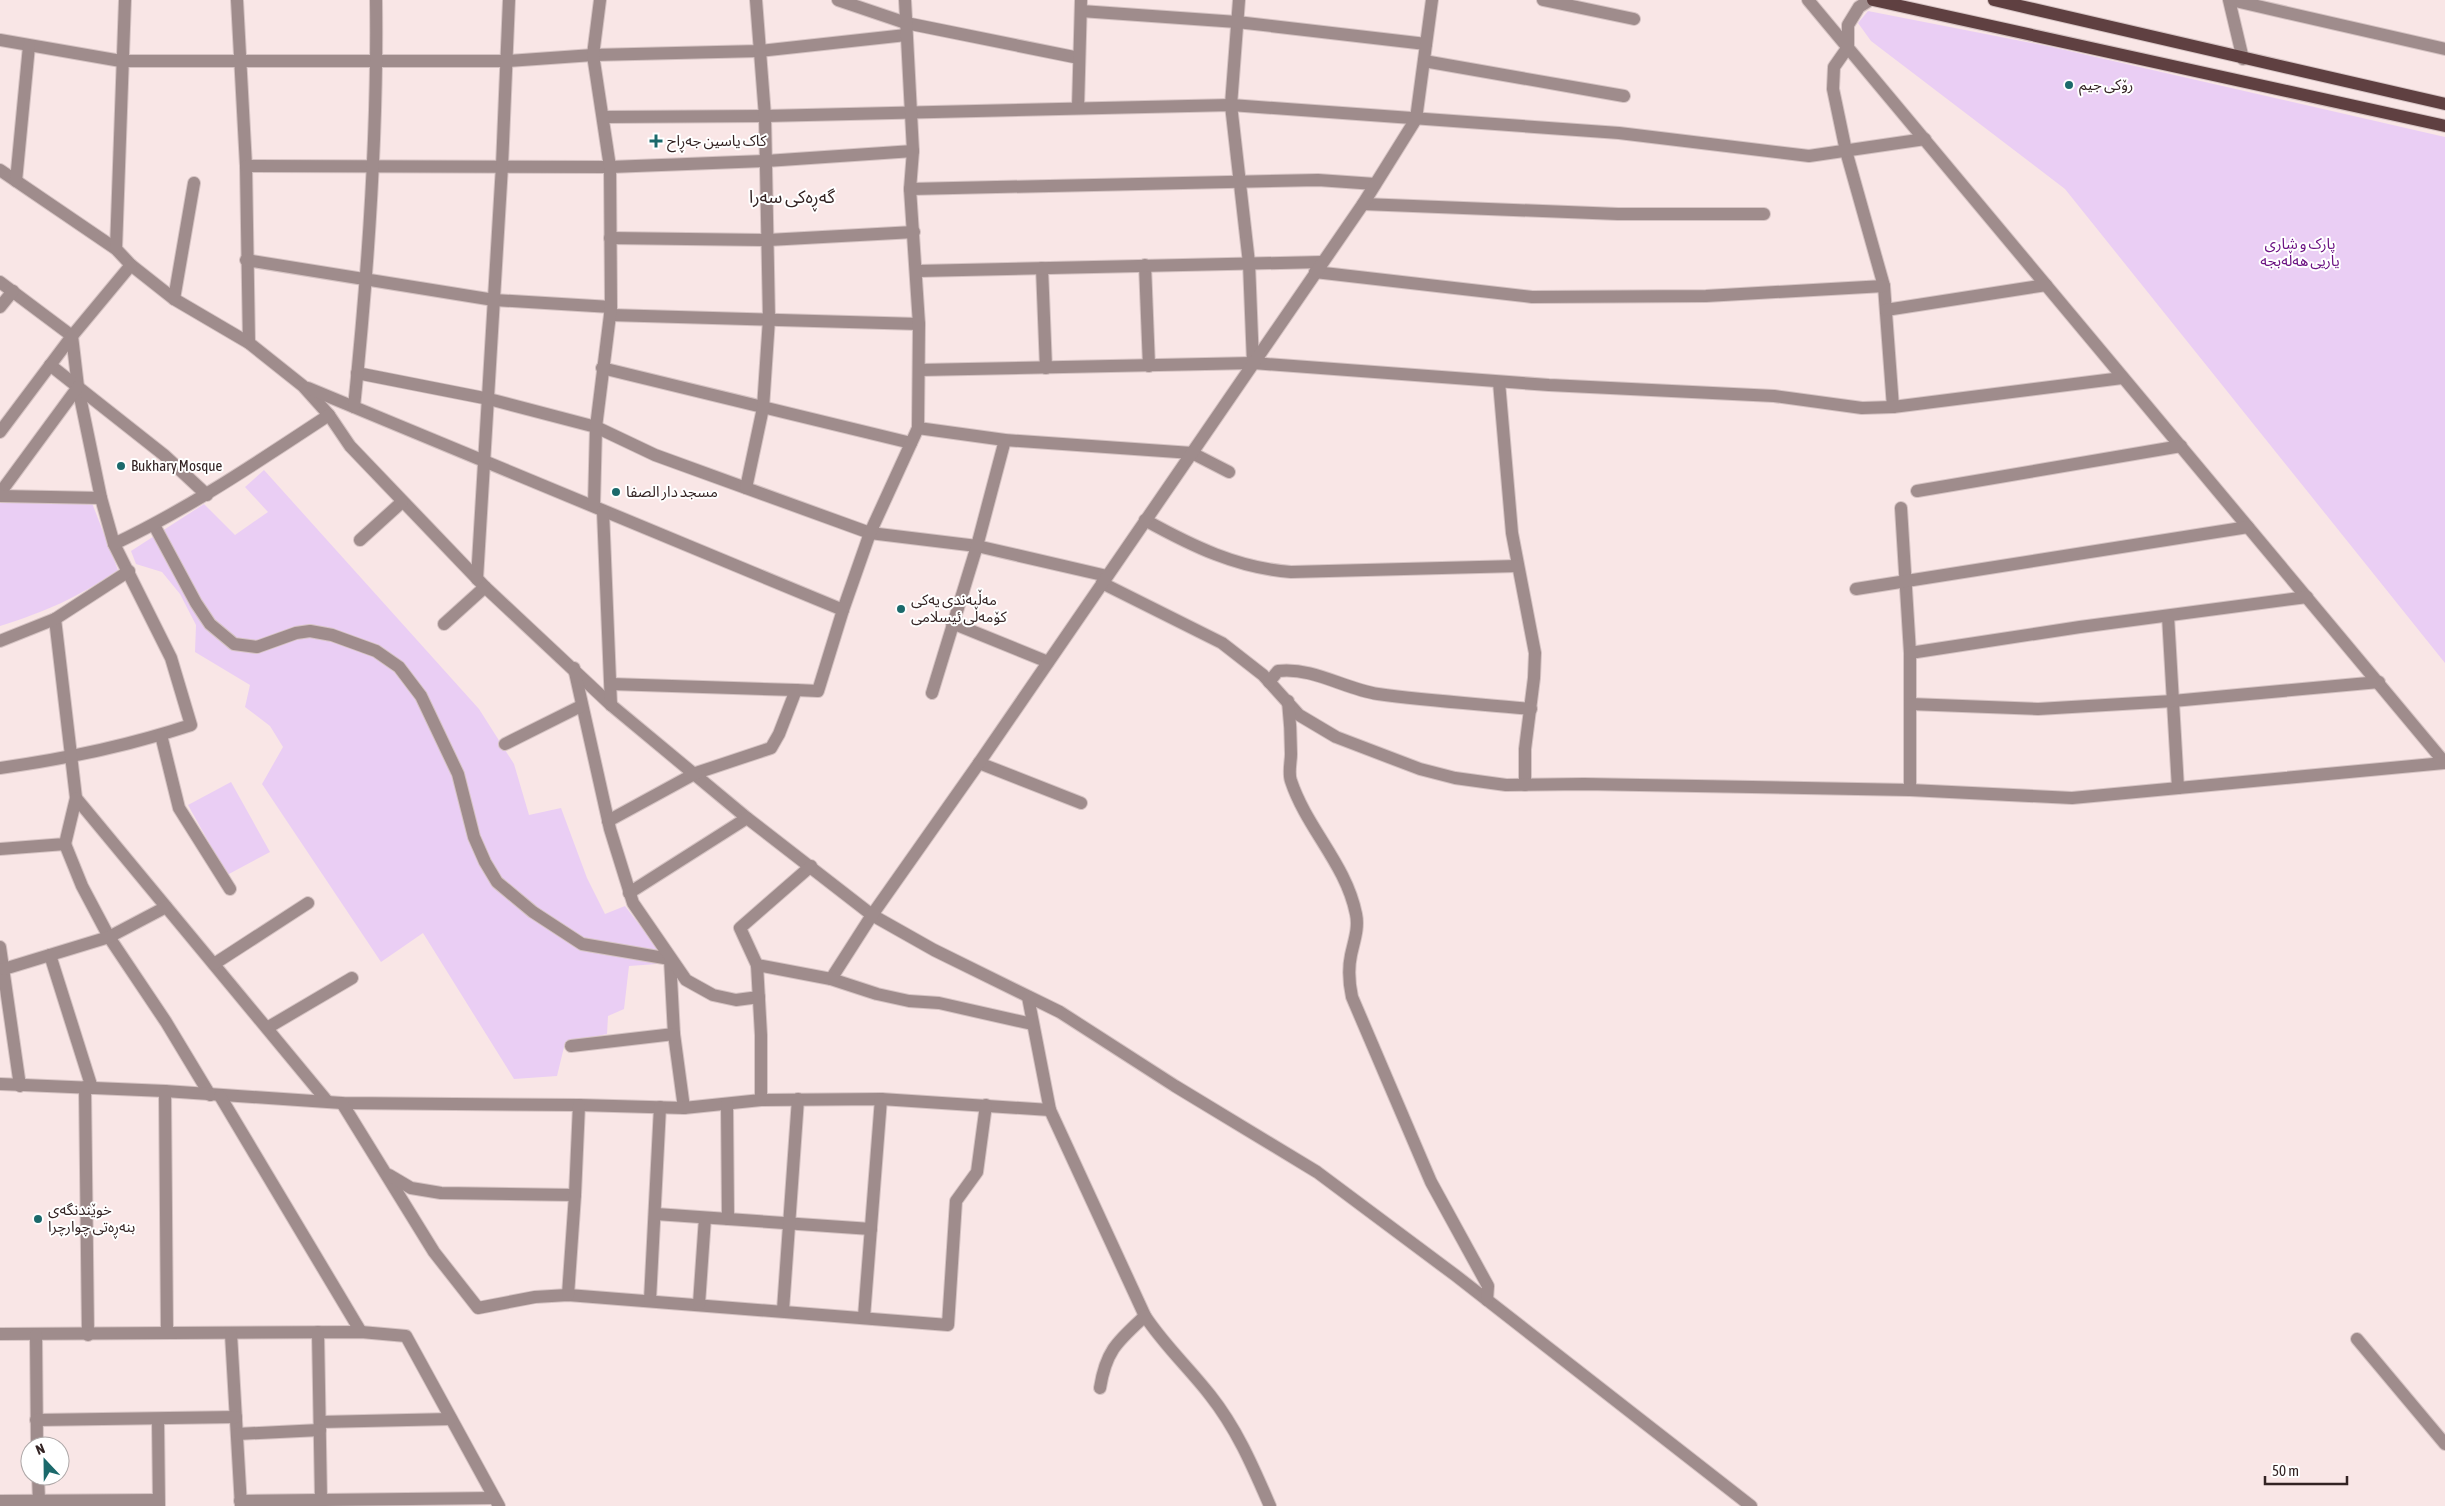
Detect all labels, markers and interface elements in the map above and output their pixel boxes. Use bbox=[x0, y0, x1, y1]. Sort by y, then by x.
place label: رۆکی جیم bbox=[2079, 76, 2133, 96]
marker: رۆکی جیم bbox=[2063, 79, 2075, 91]
place label: کاک یاسین جەڕاح bbox=[667, 132, 767, 153]
marker: کاک یاسین جەڕاح bbox=[649, 134, 663, 148]
district label: گەڕەکی سەرا bbox=[749, 186, 835, 212]
park label: پارک و شاری یاریی ھەڵەبجە bbox=[2260, 235, 2340, 270]
place label: Bukhary Mosque bbox=[131, 457, 223, 474]
marker: Bukhary Mosque bbox=[115, 460, 127, 472]
place label: مسجد دار الصفا bbox=[626, 483, 718, 501]
marker: مسجد دار الصفا bbox=[610, 486, 622, 498]
place label: مەڵبەندی یەکی کۆمەڵی ئیسلامی bbox=[911, 589, 1008, 626]
marker: مەڵبەندی یەکی کۆمەڵی ئیسلامی bbox=[895, 603, 907, 615]
place label: خوێندنگەی بنەڕەتی چوارچرا bbox=[48, 1201, 135, 1239]
marker: خوێندنگەی بنەڕەتی چوارچرا bbox=[32, 1213, 44, 1225]
north arrow bbox=[20, 1436, 70, 1486]
text: N bbox=[33, 1440, 47, 1458]
scale bar bbox=[2265, 1454, 2348, 1486]
text: 50 m bbox=[2272, 1462, 2299, 1479]

